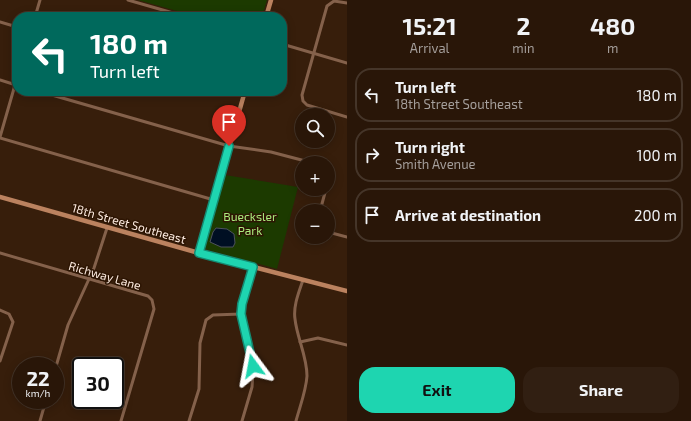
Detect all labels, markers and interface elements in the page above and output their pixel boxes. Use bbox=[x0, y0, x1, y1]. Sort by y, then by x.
text: 15:21 bbox=[403, 11, 457, 40]
text: 2 bbox=[516, 11, 530, 40]
text: 480 bbox=[590, 11, 635, 40]
text: 180 m bbox=[90, 26, 168, 60]
icon: left bbox=[24, 28, 76, 80]
text: Arrival bbox=[410, 40, 449, 56]
text: min bbox=[512, 40, 534, 56]
text: m bbox=[607, 40, 618, 56]
text: Turn left bbox=[90, 60, 160, 82]
text: Turn left bbox=[395, 78, 456, 96]
icon: left bbox=[361, 84, 383, 106]
text: 180 m bbox=[636, 86, 677, 104]
text: 18th Street Southeast bbox=[395, 96, 523, 112]
pin bbox=[212, 105, 246, 146]
map controls bbox=[295, 108, 335, 244]
button: search bbox=[295, 108, 335, 148]
icon: arrive bbox=[218, 111, 240, 133]
text: Turn right bbox=[395, 138, 465, 156]
icon: right bbox=[361, 144, 383, 166]
text: 100 m bbox=[636, 146, 677, 164]
button: + bbox=[295, 156, 335, 196]
text: Smith Avenue bbox=[395, 156, 476, 172]
street label: 18th Street Southeast bbox=[70, 200, 188, 246]
button: − bbox=[295, 204, 335, 244]
icon: arrive bbox=[361, 204, 383, 226]
text: Arrive at destination bbox=[395, 206, 541, 224]
text: 200 m bbox=[634, 206, 677, 224]
park label: Buecksler Park bbox=[223, 209, 277, 237]
street label: Richway Lane bbox=[67, 258, 143, 292]
position arrow bbox=[232, 345, 274, 387]
speed limit sign: 30 bbox=[72, 357, 124, 409]
text: 22 bbox=[26, 366, 50, 390]
button: Exit bbox=[359, 367, 515, 413]
button: Share bbox=[523, 367, 679, 413]
text: km/h bbox=[26, 387, 50, 399]

